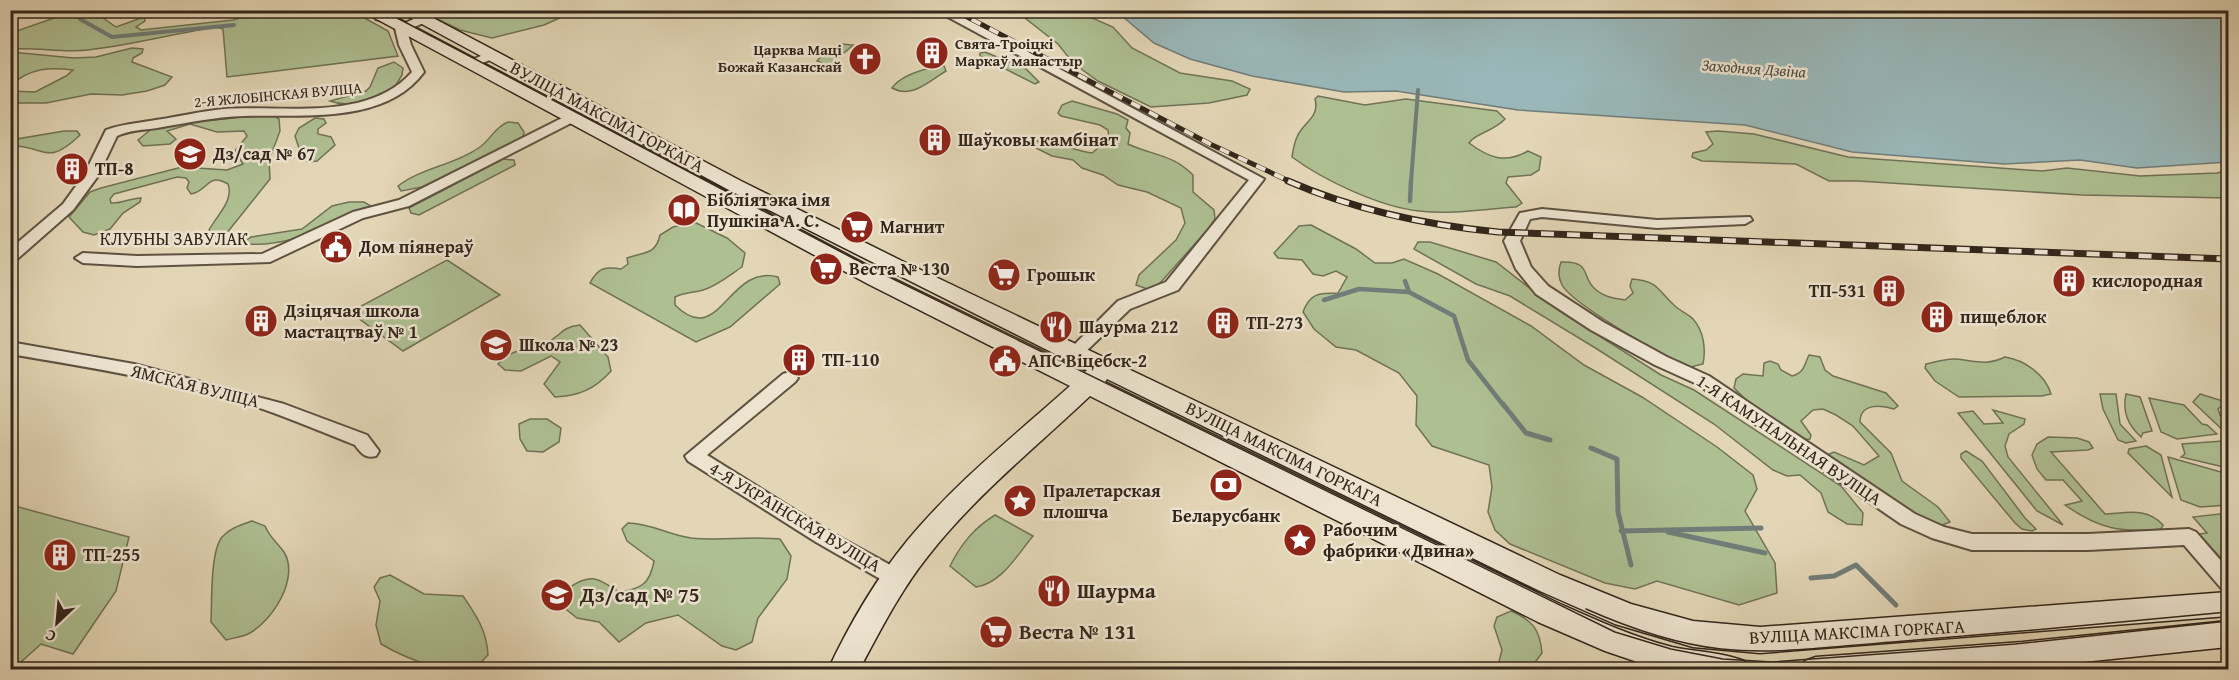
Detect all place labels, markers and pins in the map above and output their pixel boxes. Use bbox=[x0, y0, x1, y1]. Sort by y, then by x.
place label: Свята-Троіцкі Маркаў манастыр bbox=[955, 33, 1083, 71]
building icon: Свята-Троіцкі Маркаў манастыр bbox=[914, 35, 950, 71]
place label: Царква Маці Божай Казанскай bbox=[718, 39, 843, 77]
church icon: Царква Маці Божай Казанскай bbox=[847, 41, 883, 77]
building icon: Шаўковы камбінат bbox=[917, 122, 953, 158]
place label: Шаўковы камбінат bbox=[958, 126, 1118, 153]
school or university icon: Дз/сад № 67 bbox=[172, 136, 208, 172]
place label: Дз/сад № 67 bbox=[212, 140, 316, 167]
building icon: ТП-8 bbox=[54, 151, 90, 187]
place label: ТП-8 bbox=[95, 155, 134, 182]
place label: Бібліятэка імя Пушкіна А. С. bbox=[707, 186, 830, 234]
library icon: Бібліятэка імя Пушкіна А. С. bbox=[666, 192, 702, 228]
supermarket icon: Магнит bbox=[839, 209, 875, 245]
place label: Магнит bbox=[880, 213, 945, 240]
public building icon: Дом піянераў bbox=[318, 229, 354, 265]
place label: Дом піянераў bbox=[358, 233, 474, 260]
supermarket icon: Веста № 130 bbox=[808, 251, 844, 287]
place label: Веста № 130 bbox=[849, 255, 950, 282]
supermarket icon: Грошык bbox=[986, 257, 1022, 293]
place label: Грошык bbox=[1027, 261, 1096, 288]
building icon: кислородная bbox=[2051, 263, 2087, 299]
place label: кислородная bbox=[2092, 267, 2203, 294]
building icon: ТП-531 bbox=[1871, 273, 1907, 309]
place label: ТП-531 bbox=[1809, 277, 1866, 304]
place label: Дзіцячая школа мастацтваў № 1 bbox=[283, 297, 420, 345]
building icon: пищеблок bbox=[1919, 299, 1955, 335]
building icon: Дзіцячая школа мастацтваў № 1 bbox=[243, 303, 279, 339]
place label: пищеблок bbox=[1960, 303, 2047, 330]
building icon: ТП-273 bbox=[1205, 305, 1241, 341]
restaurant icon: Шаурма 212 bbox=[1038, 309, 1074, 345]
place label: ТП-273 bbox=[1246, 309, 1303, 336]
place label: Шаурма 212 bbox=[1079, 313, 1178, 340]
school or university icon: Школа № 23 bbox=[478, 327, 514, 363]
place label: Школа № 23 bbox=[519, 331, 619, 358]
building icon: ТП-110 bbox=[781, 342, 817, 378]
public building icon: АПС Віцебск-2 bbox=[987, 343, 1023, 379]
place label: ТП-110 bbox=[822, 346, 879, 373]
place label: АПС Віцебск-2 bbox=[1028, 347, 1147, 374]
bank icon: Беларусбанк bbox=[1208, 467, 1244, 503]
place label: Пралетарская плошча bbox=[1043, 477, 1161, 525]
place icon: Пралетарская плошча bbox=[1002, 483, 1038, 519]
place label: Беларусбанк bbox=[1172, 502, 1281, 529]
place label: Рабочим фабрики «Двина» bbox=[1323, 516, 1474, 564]
place icon: Рабочим фабрики «Двина» bbox=[1282, 522, 1318, 558]
building icon: ТП-255 bbox=[42, 537, 78, 573]
place label: ТП-255 bbox=[83, 541, 140, 568]
restaurant icon: Шаурма bbox=[1036, 573, 1072, 609]
place label: Шаурма bbox=[1077, 575, 1156, 606]
school or university icon: Дз/сад № 75 bbox=[539, 577, 575, 613]
place label: Дз/сад № 75 bbox=[579, 579, 700, 610]
supermarket icon: Веста № 131 bbox=[978, 614, 1014, 650]
place label: Веста № 131 bbox=[1019, 616, 1136, 647]

